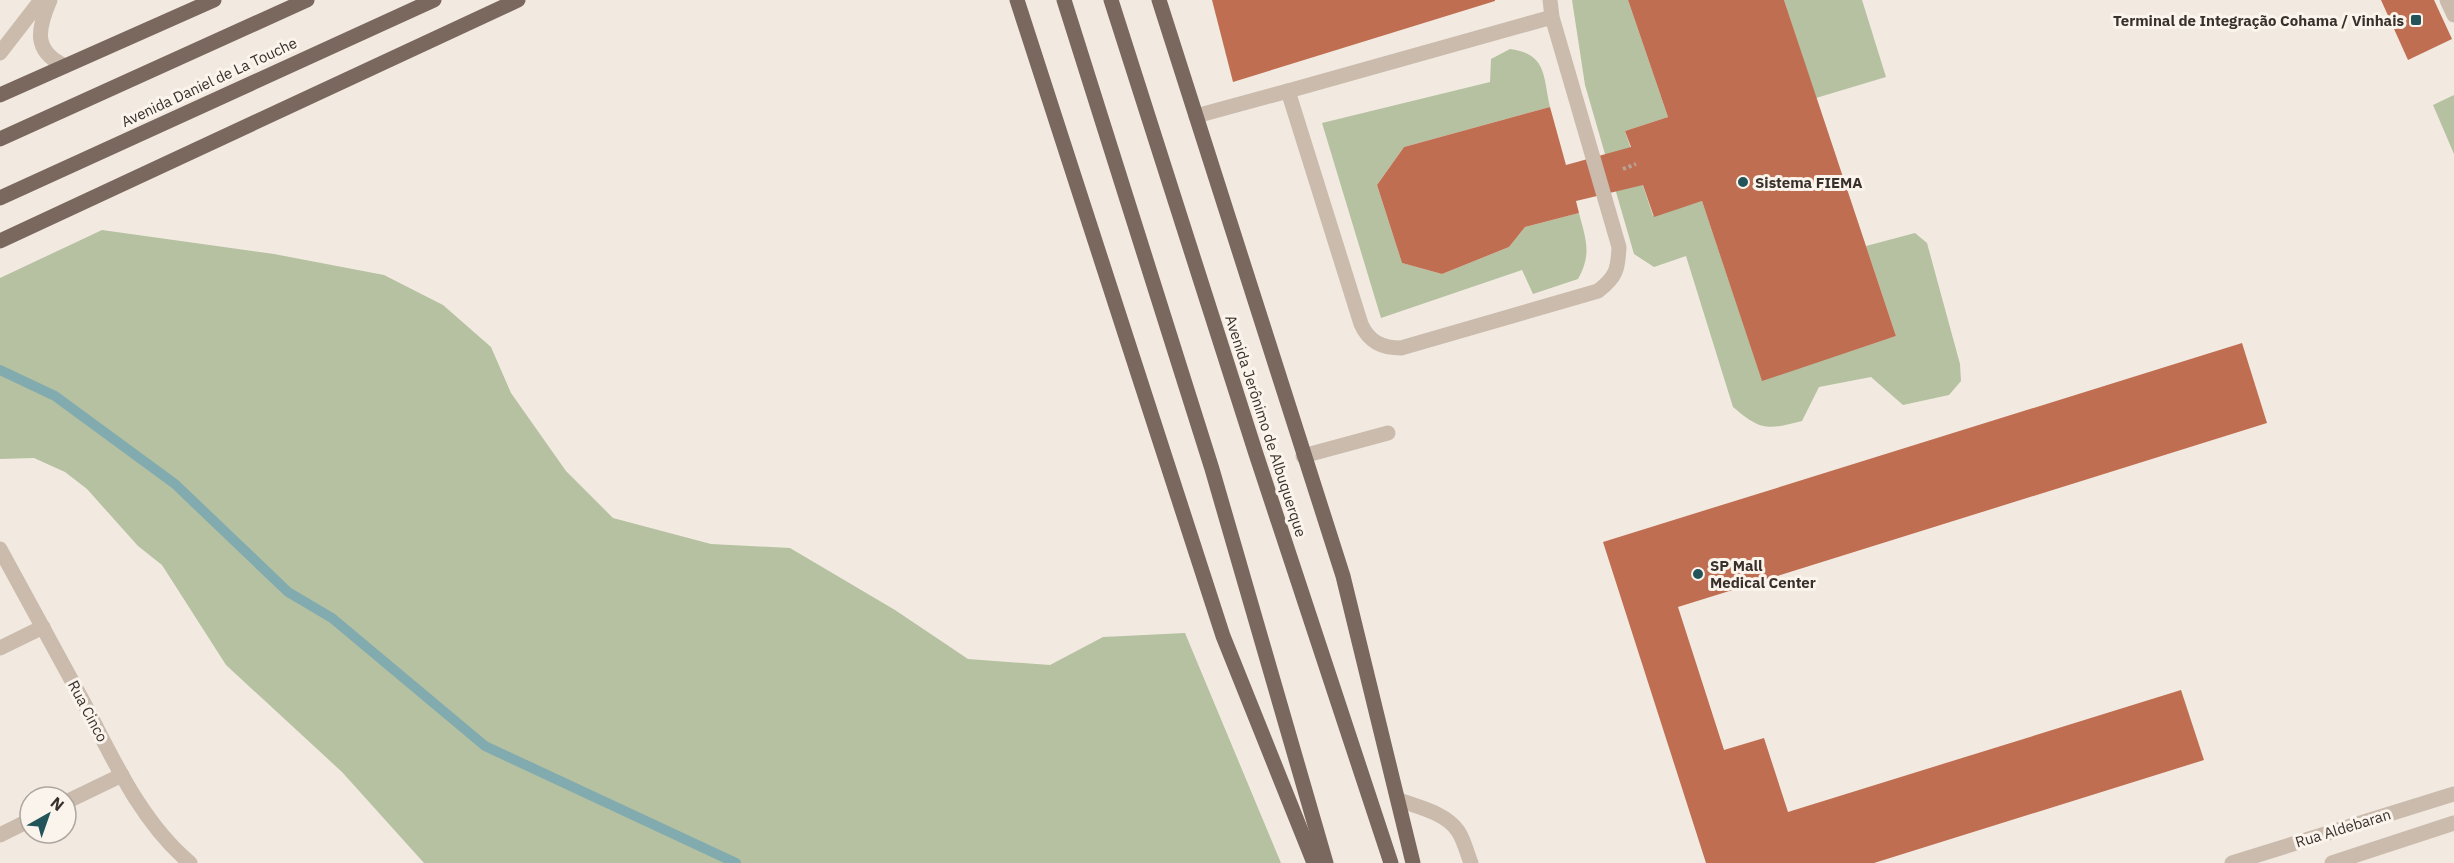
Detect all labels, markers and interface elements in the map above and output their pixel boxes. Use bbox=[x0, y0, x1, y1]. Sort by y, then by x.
place label: Terminal de Integração Cohama / Vinhais bbox=[2113, 11, 2404, 30]
marker: Terminal de Integração Cohama / Vinhais bbox=[2409, 13, 2423, 27]
street label: Avenida Daniel de La Touche bbox=[118, 33, 300, 131]
place label: Sistema FIEMA bbox=[1755, 173, 1863, 192]
marker: Sistema FIEMA bbox=[1736, 175, 1750, 189]
street label: Avenida Jerônimo de Albuquerque bbox=[1221, 313, 1311, 539]
place label: SP Mall Medical Center bbox=[1710, 556, 1816, 592]
marker: SP Mall Medical Center bbox=[1691, 567, 1705, 581]
street label: Rua Cinco bbox=[64, 677, 112, 745]
north arrow bbox=[18, 785, 78, 845]
text: N bbox=[47, 792, 69, 815]
street label: Rua Aldebaran bbox=[2293, 804, 2393, 852]

